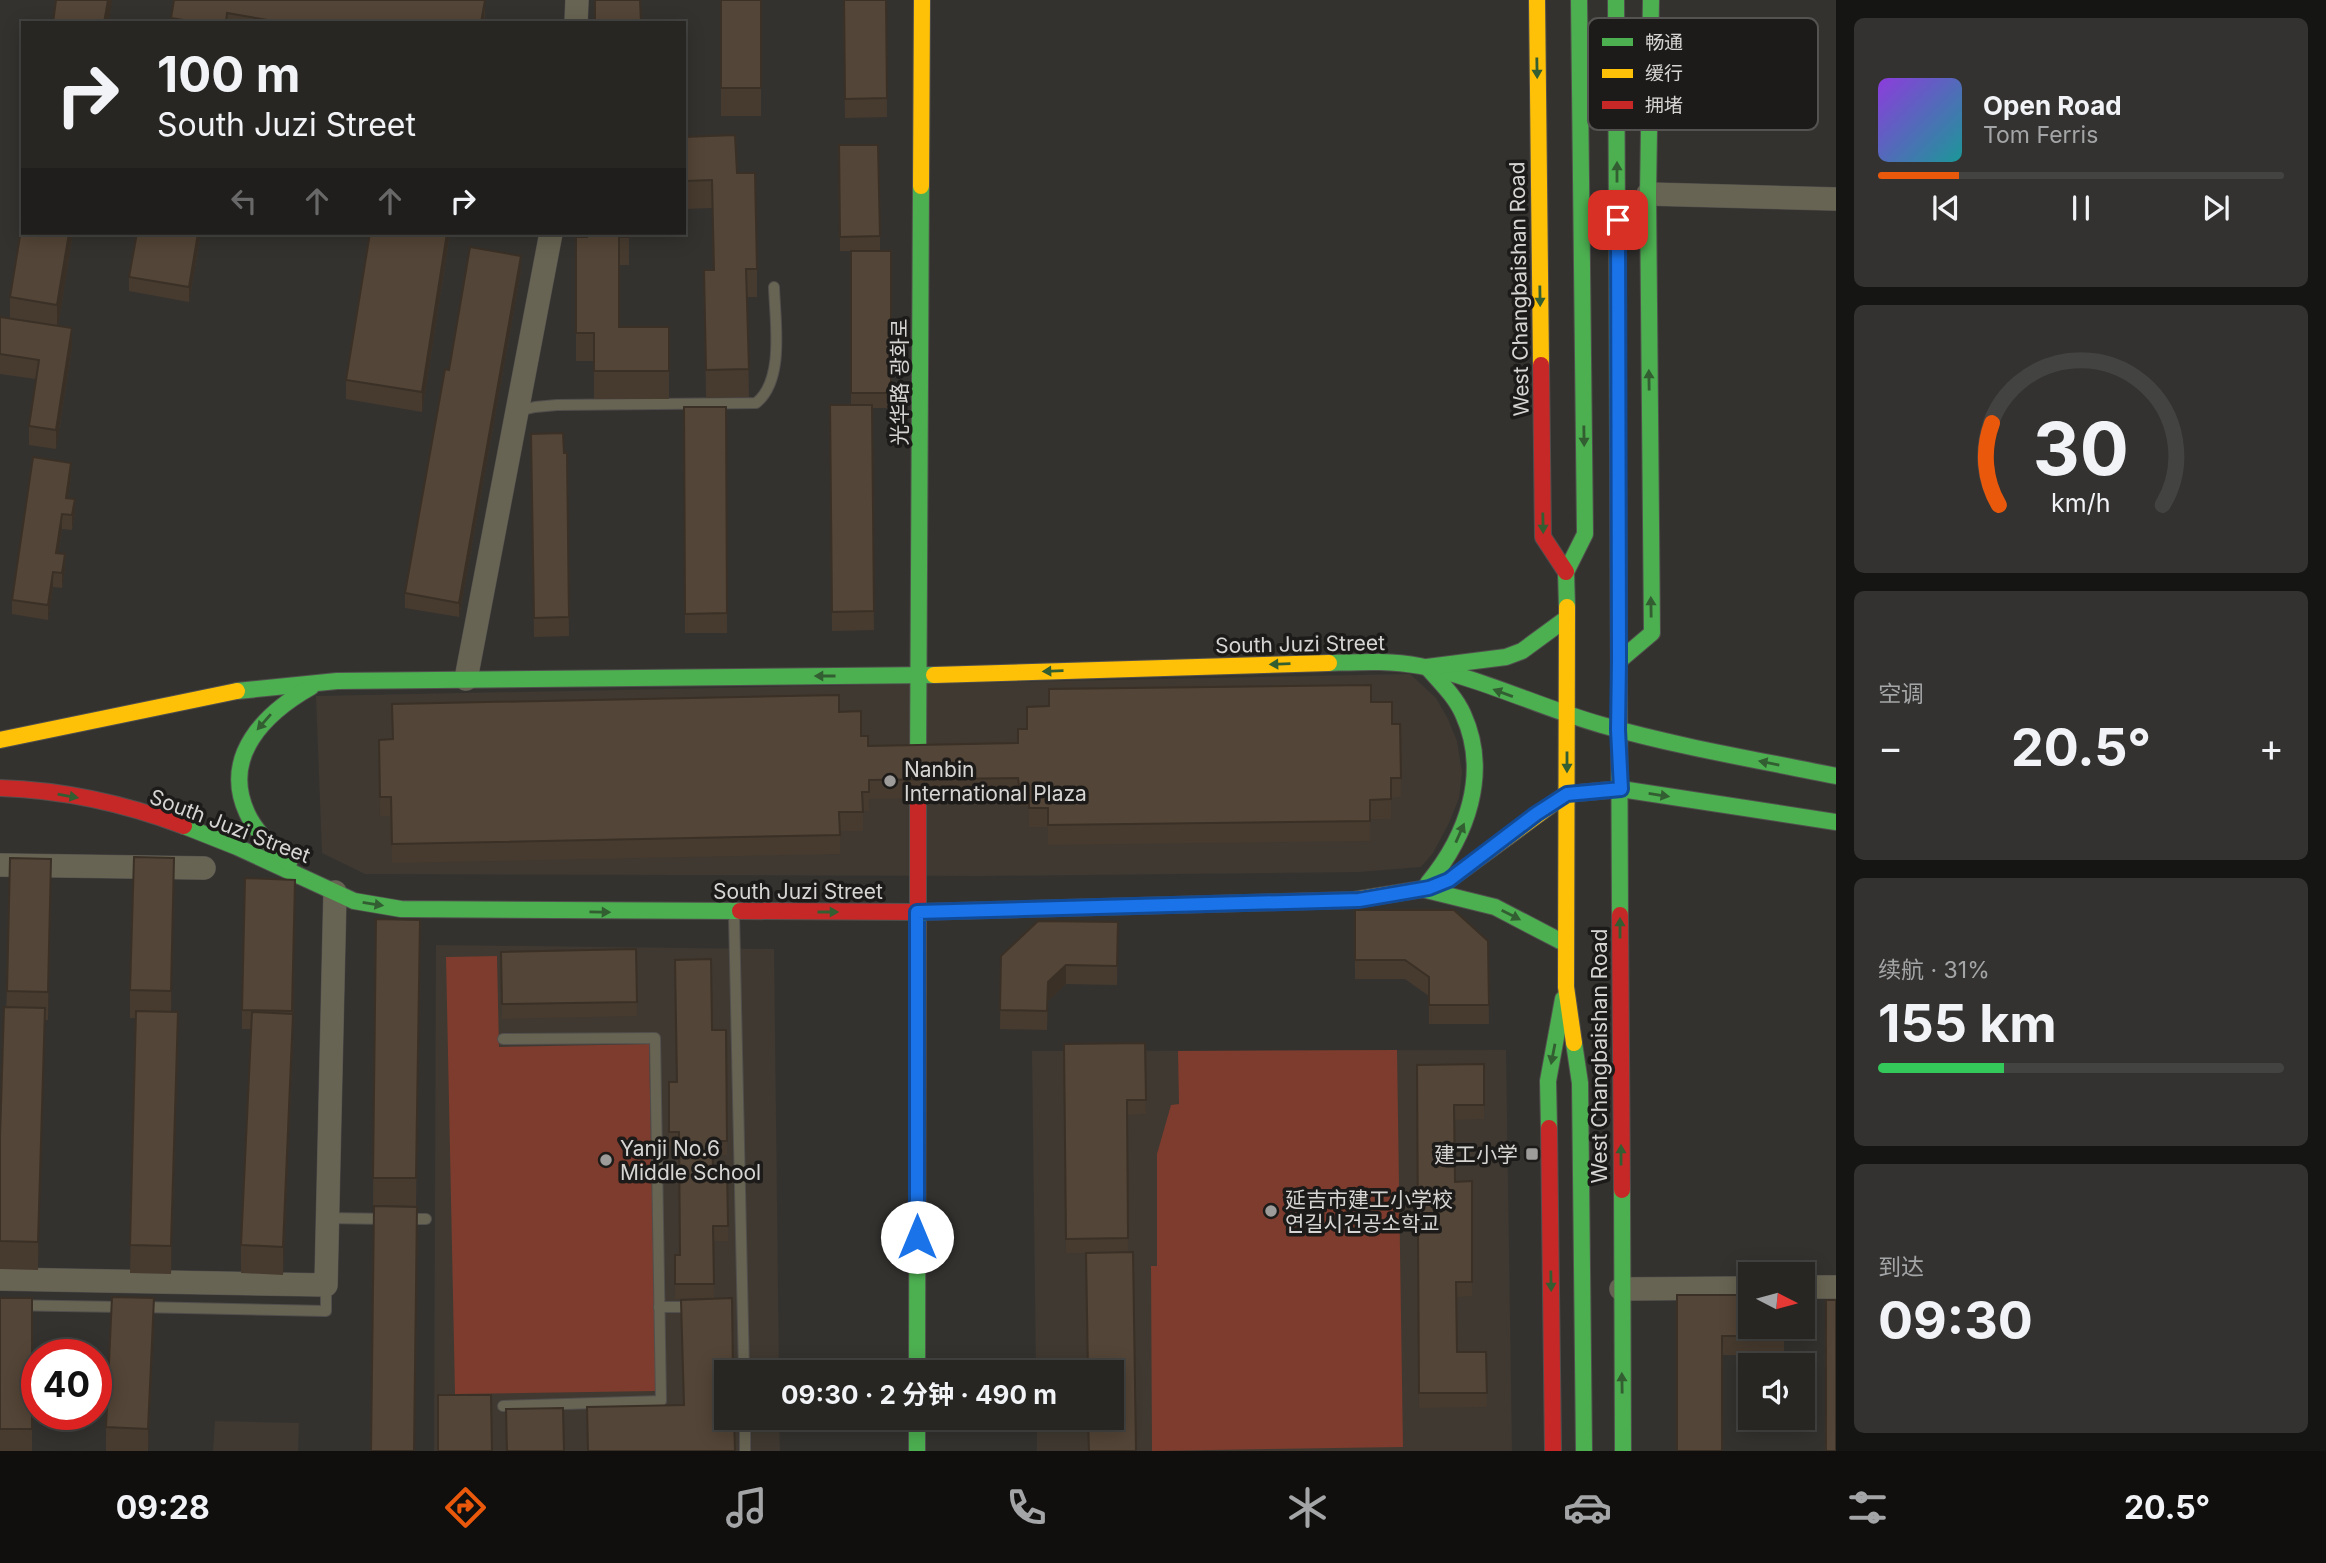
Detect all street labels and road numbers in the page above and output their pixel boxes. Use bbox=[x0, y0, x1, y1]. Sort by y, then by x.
street label: West Changbaishan Road bbox=[1504, 161, 1534, 417]
street label: 光华路 광화로 bbox=[887, 319, 912, 445]
street label: South Juzi Street bbox=[1215, 630, 1385, 658]
street label: South Juzi Street bbox=[146, 784, 314, 868]
street label: South Juzi Street bbox=[713, 879, 883, 904]
street label: West Changbaishan Road bbox=[1587, 929, 1612, 1183]

